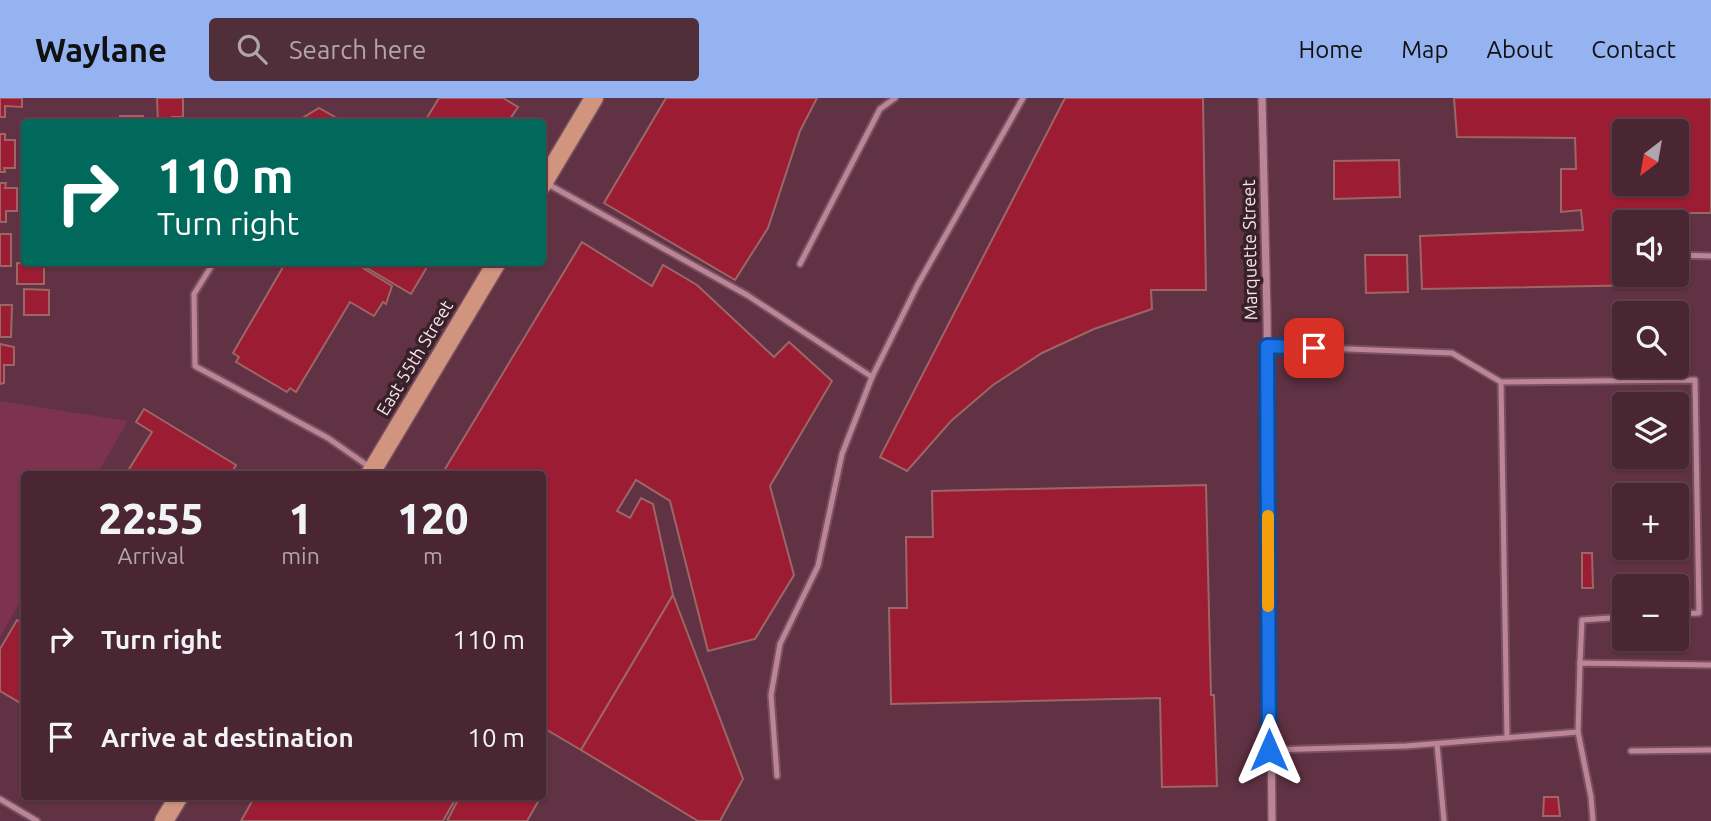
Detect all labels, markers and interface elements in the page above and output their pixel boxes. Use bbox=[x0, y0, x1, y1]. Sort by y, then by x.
search box bbox=[209, 18, 699, 81]
icon: search bbox=[233, 30, 271, 68]
text: Waylane bbox=[35, 31, 167, 68]
text: Search here bbox=[289, 35, 426, 64]
text: Home bbox=[1298, 36, 1363, 63]
text: Map bbox=[1401, 36, 1448, 63]
text: About bbox=[1486, 36, 1553, 63]
text: Contact bbox=[1591, 36, 1676, 63]
north arrow bbox=[1612, 119, 1689, 196]
map controls bbox=[1612, 119, 1689, 651]
icon: right bbox=[42, 147, 133, 238]
text: 110 m bbox=[157, 147, 294, 202]
street label: Marquette Street bbox=[1238, 179, 1260, 321]
text: Turn right bbox=[157, 205, 299, 241]
button: sound bbox=[1612, 210, 1689, 287]
street label: East 55th Street bbox=[372, 296, 456, 419]
button: search bbox=[1612, 301, 1689, 378]
pin bbox=[1284, 318, 1344, 378]
icon: arrive bbox=[1295, 329, 1333, 367]
button: layers bbox=[1612, 392, 1689, 469]
button: + bbox=[1612, 483, 1689, 560]
text: 22:55 bbox=[99, 495, 204, 542]
text: 1 bbox=[289, 495, 312, 542]
text: 120 bbox=[397, 495, 468, 542]
text: Arrival bbox=[118, 543, 185, 568]
text: min bbox=[281, 543, 320, 568]
text: m bbox=[423, 543, 443, 568]
button: − bbox=[1612, 574, 1689, 651]
icon: right bbox=[42, 620, 80, 658]
text: Turn right bbox=[101, 625, 222, 654]
text: 110 m bbox=[453, 625, 525, 654]
position arrow bbox=[1232, 713, 1306, 787]
icon: arrive bbox=[42, 718, 80, 756]
text: Arrive at destination bbox=[101, 723, 354, 752]
text: 10 m bbox=[467, 723, 525, 752]

